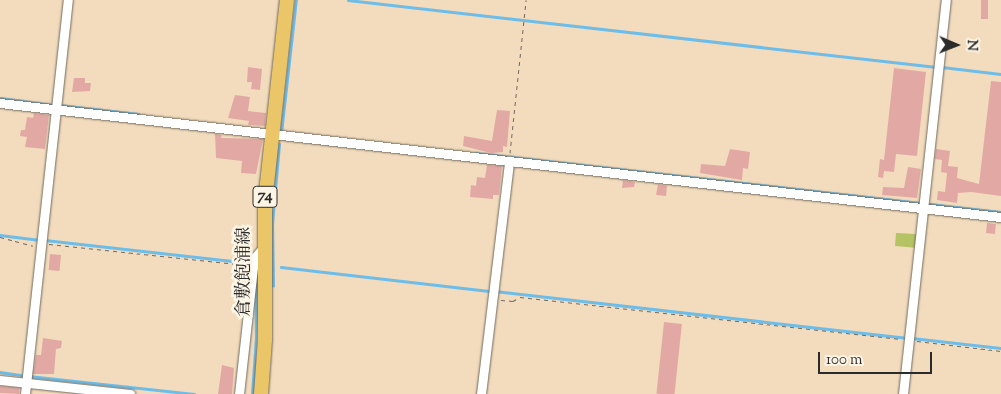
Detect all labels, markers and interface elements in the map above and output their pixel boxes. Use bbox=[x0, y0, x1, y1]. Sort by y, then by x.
north arrow bbox=[931, 20, 981, 70]
text: N bbox=[961, 39, 981, 51]
road number: 74 bbox=[252, 183, 278, 210]
street label: 倉敷飽浦線 bbox=[234, 227, 256, 317]
scale bar bbox=[821, 342, 935, 374]
text: 100 m bbox=[826, 350, 862, 371]

